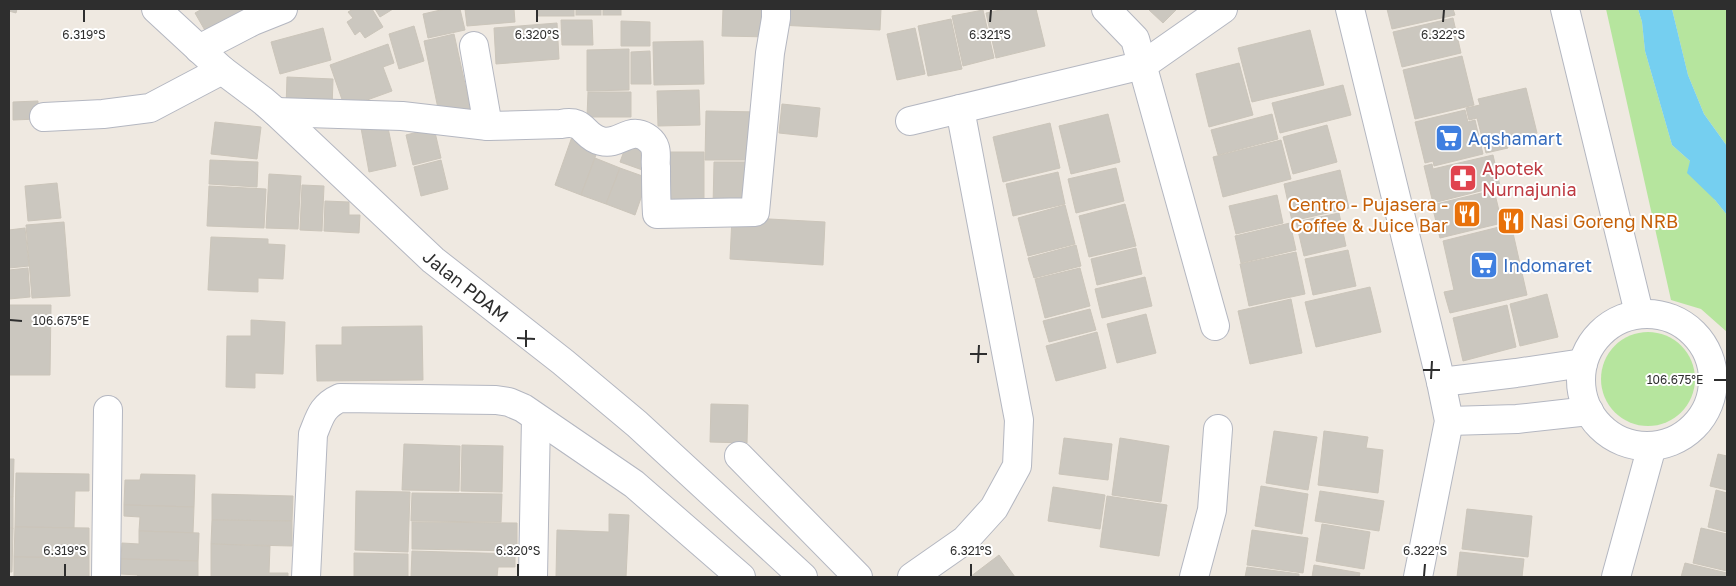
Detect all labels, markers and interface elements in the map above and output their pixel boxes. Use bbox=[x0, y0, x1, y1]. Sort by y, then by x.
text: 6.319°S bbox=[62, 27, 106, 42]
text: 6.320°S bbox=[515, 27, 560, 42]
text: 6.321°S bbox=[969, 27, 1011, 42]
text: 6.322°S bbox=[1421, 27, 1465, 42]
supermarket icon: Aqshamart bbox=[1434, 123, 1464, 153]
place label: Aqshamart bbox=[1468, 127, 1562, 149]
place label: Apotek Nurnajunia bbox=[1482, 157, 1577, 200]
pharmacy icon: Apotek Nurnajunia bbox=[1448, 163, 1478, 193]
place label: Centro - Pujasera - Coffee & Juice Bar bbox=[1288, 193, 1448, 236]
restaurant icon: Centro - Pujasera - Coffee & Juice Bar bbox=[1452, 199, 1482, 229]
restaurant icon: Nasi Goreng NRB bbox=[1496, 206, 1526, 236]
place label: Nasi Goreng NRB bbox=[1530, 210, 1678, 232]
street label: Jalan PDAM bbox=[418, 245, 513, 326]
supermarket icon: Indomaret bbox=[1469, 250, 1499, 280]
place label: Indomaret bbox=[1503, 254, 1592, 276]
text: 106.675°E bbox=[33, 313, 89, 328]
text: 106.675°E bbox=[1647, 372, 1703, 387]
text: 6.319°S bbox=[43, 543, 87, 558]
text: 6.320°S bbox=[496, 543, 541, 558]
text: 6.321°S bbox=[950, 543, 992, 558]
text: 6.322°S bbox=[1403, 543, 1447, 558]

